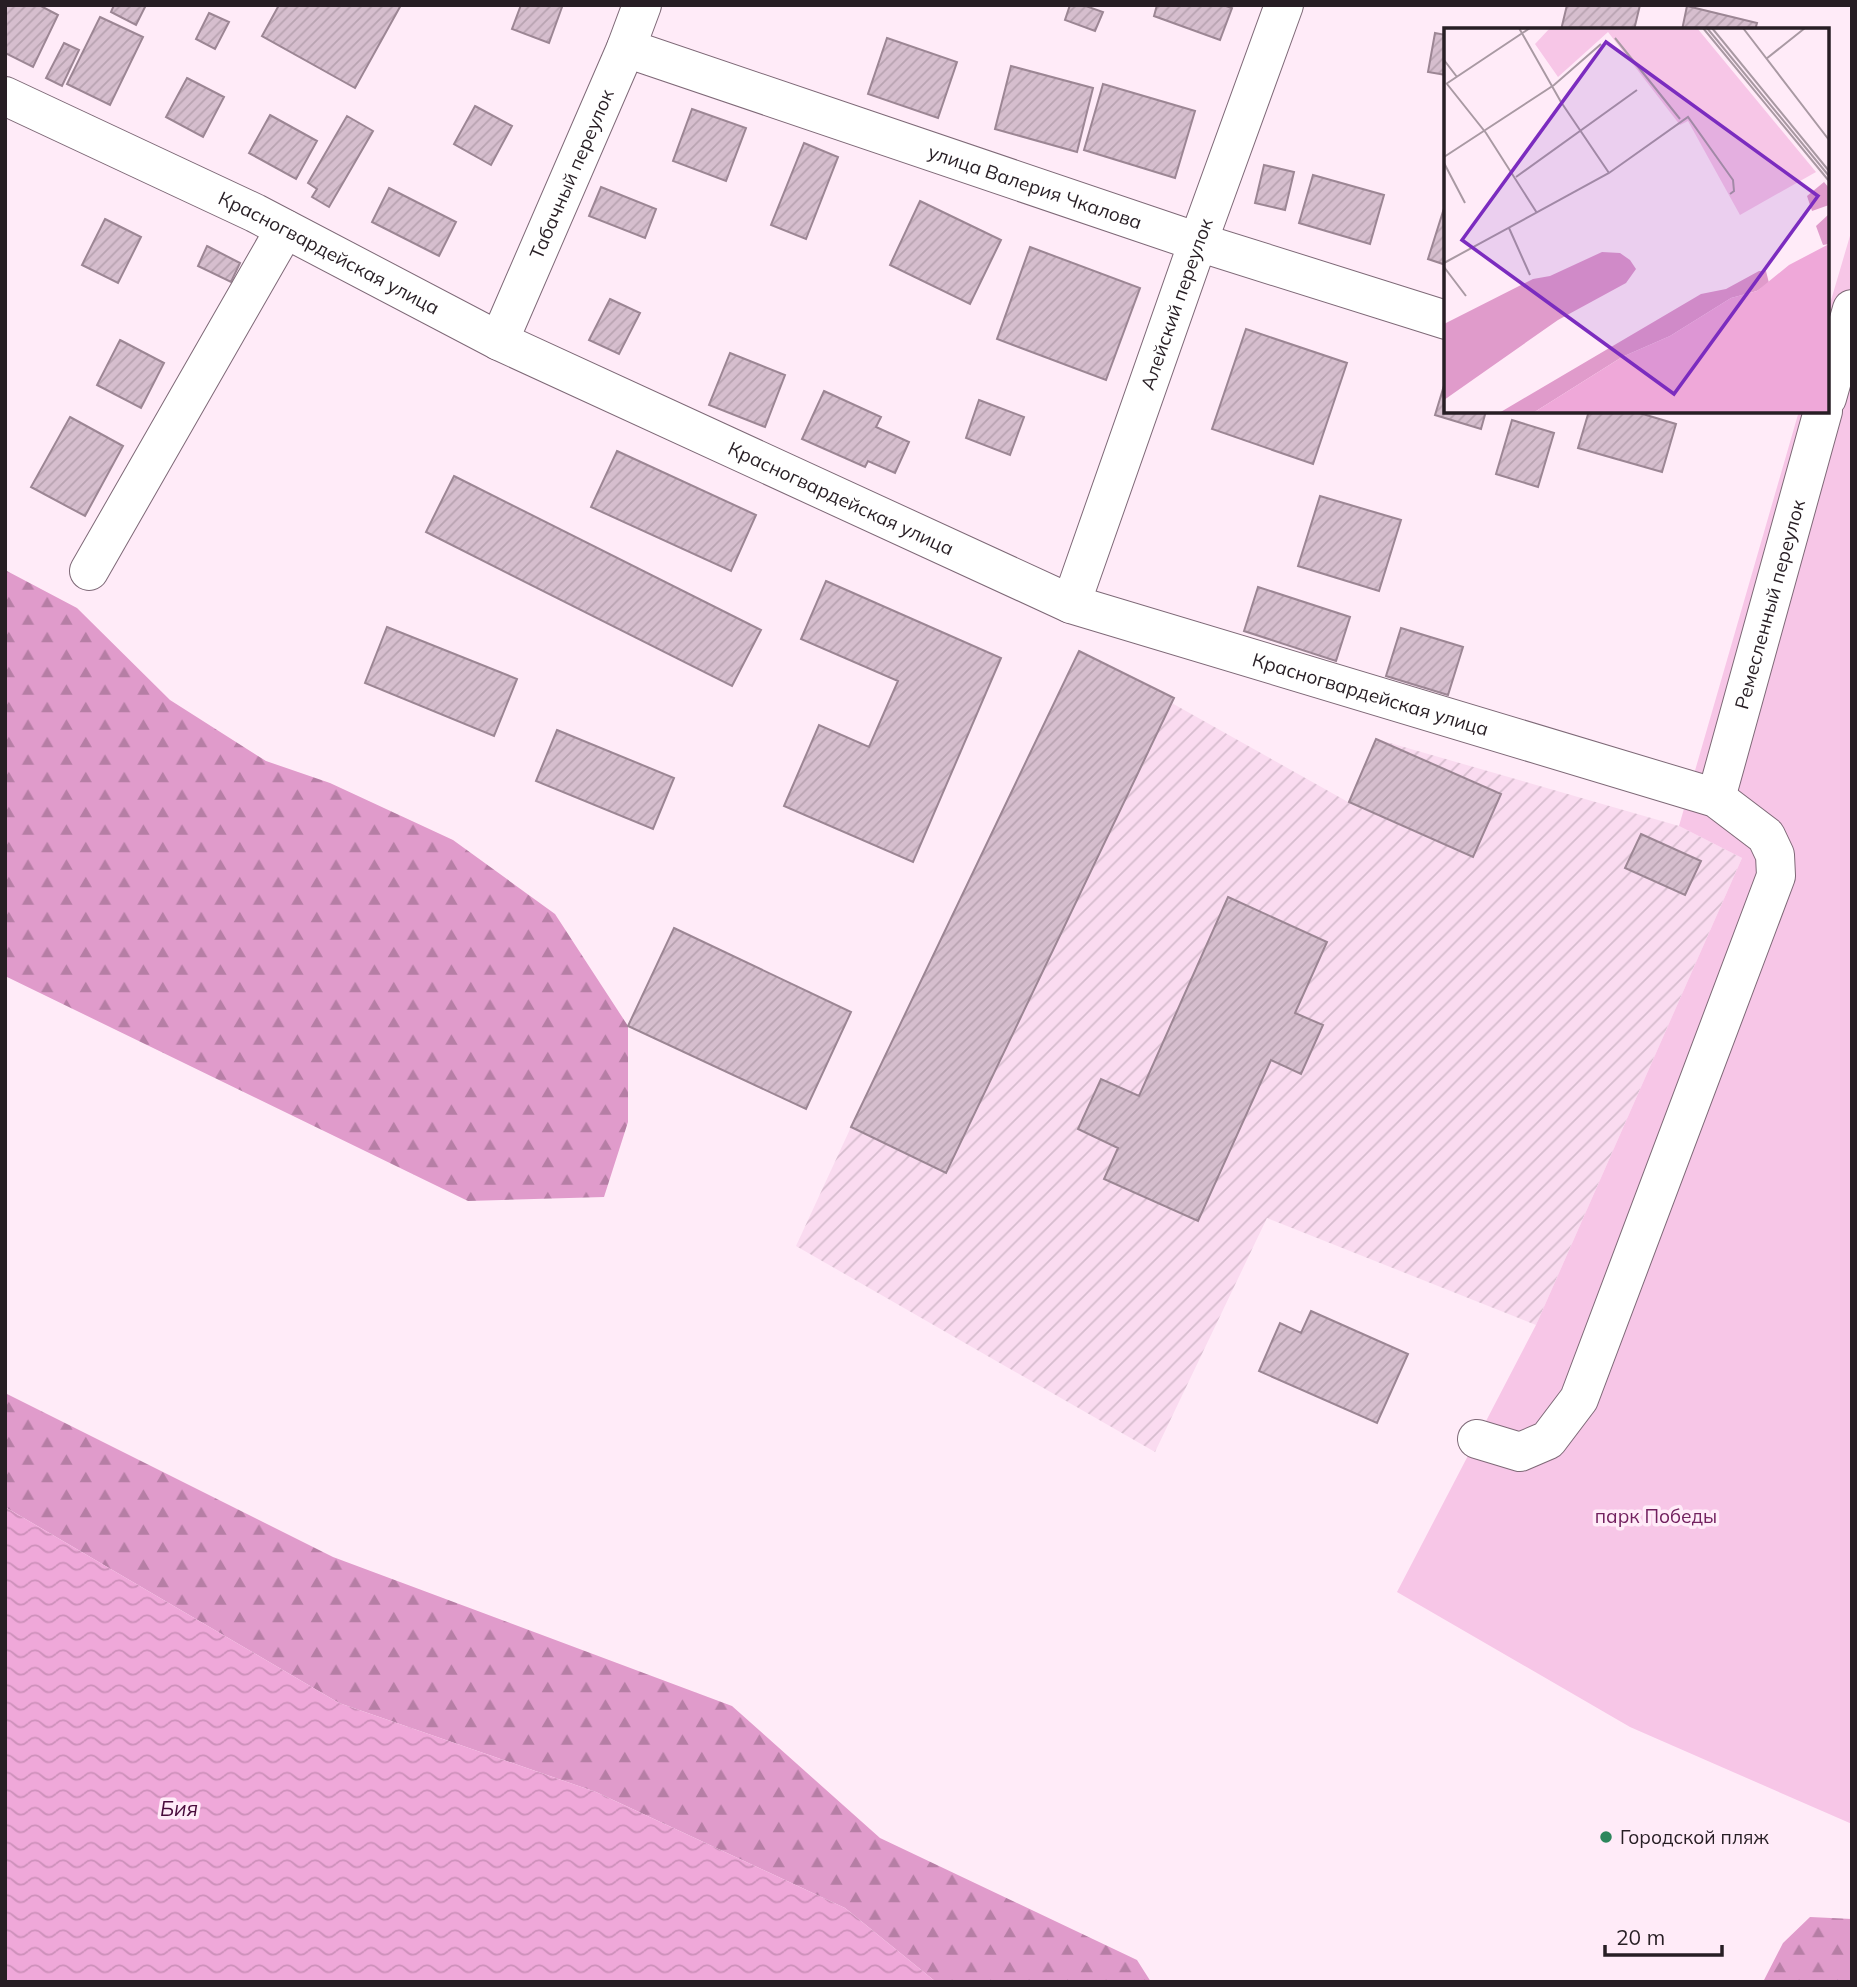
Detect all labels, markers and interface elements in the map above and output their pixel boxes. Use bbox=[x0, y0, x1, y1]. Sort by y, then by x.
inset map bbox=[1444, 28, 1829, 413]
street label: Табачный переулок bbox=[524, 85, 619, 263]
street label: улица Валерия Чкалова bbox=[925, 139, 1145, 234]
street label: Красногвардейская улица bbox=[215, 186, 444, 320]
street label: Алейский переулок bbox=[1135, 214, 1218, 393]
street label: Красногвардейская улица bbox=[724, 436, 958, 560]
street label: Ремесленный переулок bbox=[1729, 496, 1810, 712]
street label: Красногвардейская улица bbox=[1250, 647, 1492, 741]
park label: парк Победы bbox=[1595, 1504, 1717, 1528]
water label: Бия bbox=[160, 1795, 198, 1821]
place label: Городской пляж bbox=[1620, 1825, 1770, 1849]
marker: Городской пляж bbox=[1598, 1829, 1614, 1845]
scale bar bbox=[1605, 1913, 1722, 1957]
text: 20 m bbox=[1616, 1924, 1665, 1950]

